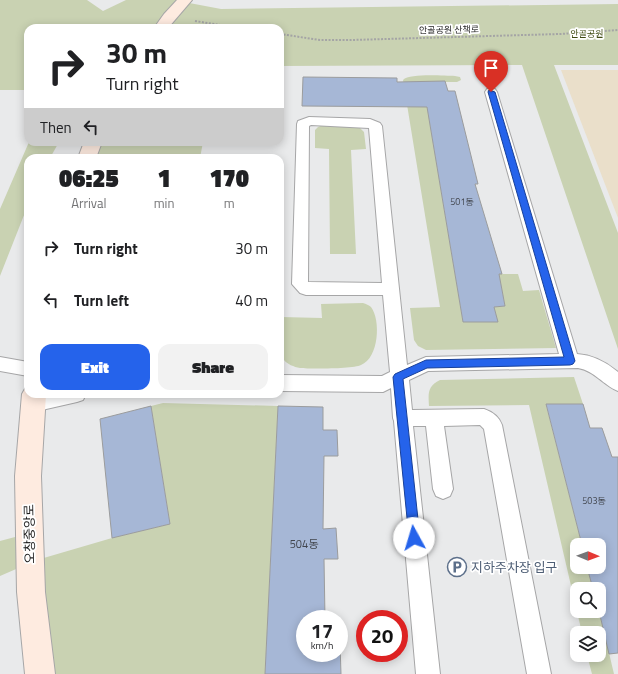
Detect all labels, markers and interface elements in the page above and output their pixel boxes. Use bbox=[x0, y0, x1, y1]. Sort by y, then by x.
street label: 안골공원 산책로 bbox=[419, 22, 479, 37]
park label: 안골공원 bbox=[570, 27, 604, 40]
text: 30 m bbox=[106, 31, 167, 74]
icon: right bbox=[40, 40, 92, 92]
pin bbox=[474, 51, 508, 92]
icon: arrive bbox=[480, 57, 502, 79]
text: Turn right bbox=[106, 70, 179, 97]
text: Then bbox=[40, 116, 72, 139]
icon: left bbox=[80, 116, 102, 138]
text: 06:25 bbox=[59, 160, 119, 196]
text: 1 bbox=[157, 160, 171, 196]
text: 170 bbox=[209, 160, 249, 196]
text: Arrival bbox=[71, 193, 106, 213]
text: min bbox=[154, 193, 174, 213]
text: m bbox=[224, 193, 235, 213]
house number: 501동 bbox=[450, 195, 474, 208]
icon: right bbox=[40, 237, 62, 259]
text: Turn right bbox=[74, 237, 138, 260]
text: 30 m bbox=[235, 237, 268, 260]
icon: left bbox=[40, 289, 62, 311]
text: Turn left bbox=[74, 289, 129, 312]
text: 40 m bbox=[235, 289, 268, 312]
button: Exit bbox=[40, 344, 150, 390]
button: Share bbox=[158, 344, 268, 390]
house number: 503동 bbox=[582, 494, 606, 507]
street label: 오창중앙로 bbox=[18, 504, 40, 564]
position arrow bbox=[393, 517, 435, 559]
house number: 504동 bbox=[290, 536, 318, 552]
north arrow bbox=[570, 538, 606, 574]
map controls bbox=[570, 538, 606, 662]
parking icon: 지하주차장 입구 bbox=[446, 556, 468, 578]
place label: 지하주차장 입구 bbox=[471, 557, 558, 577]
button: search bbox=[570, 582, 606, 618]
speed limit sign: 20 bbox=[356, 610, 408, 662]
text: 17 bbox=[311, 615, 333, 646]
button: layers bbox=[570, 626, 606, 662]
text: km/h bbox=[311, 638, 333, 653]

